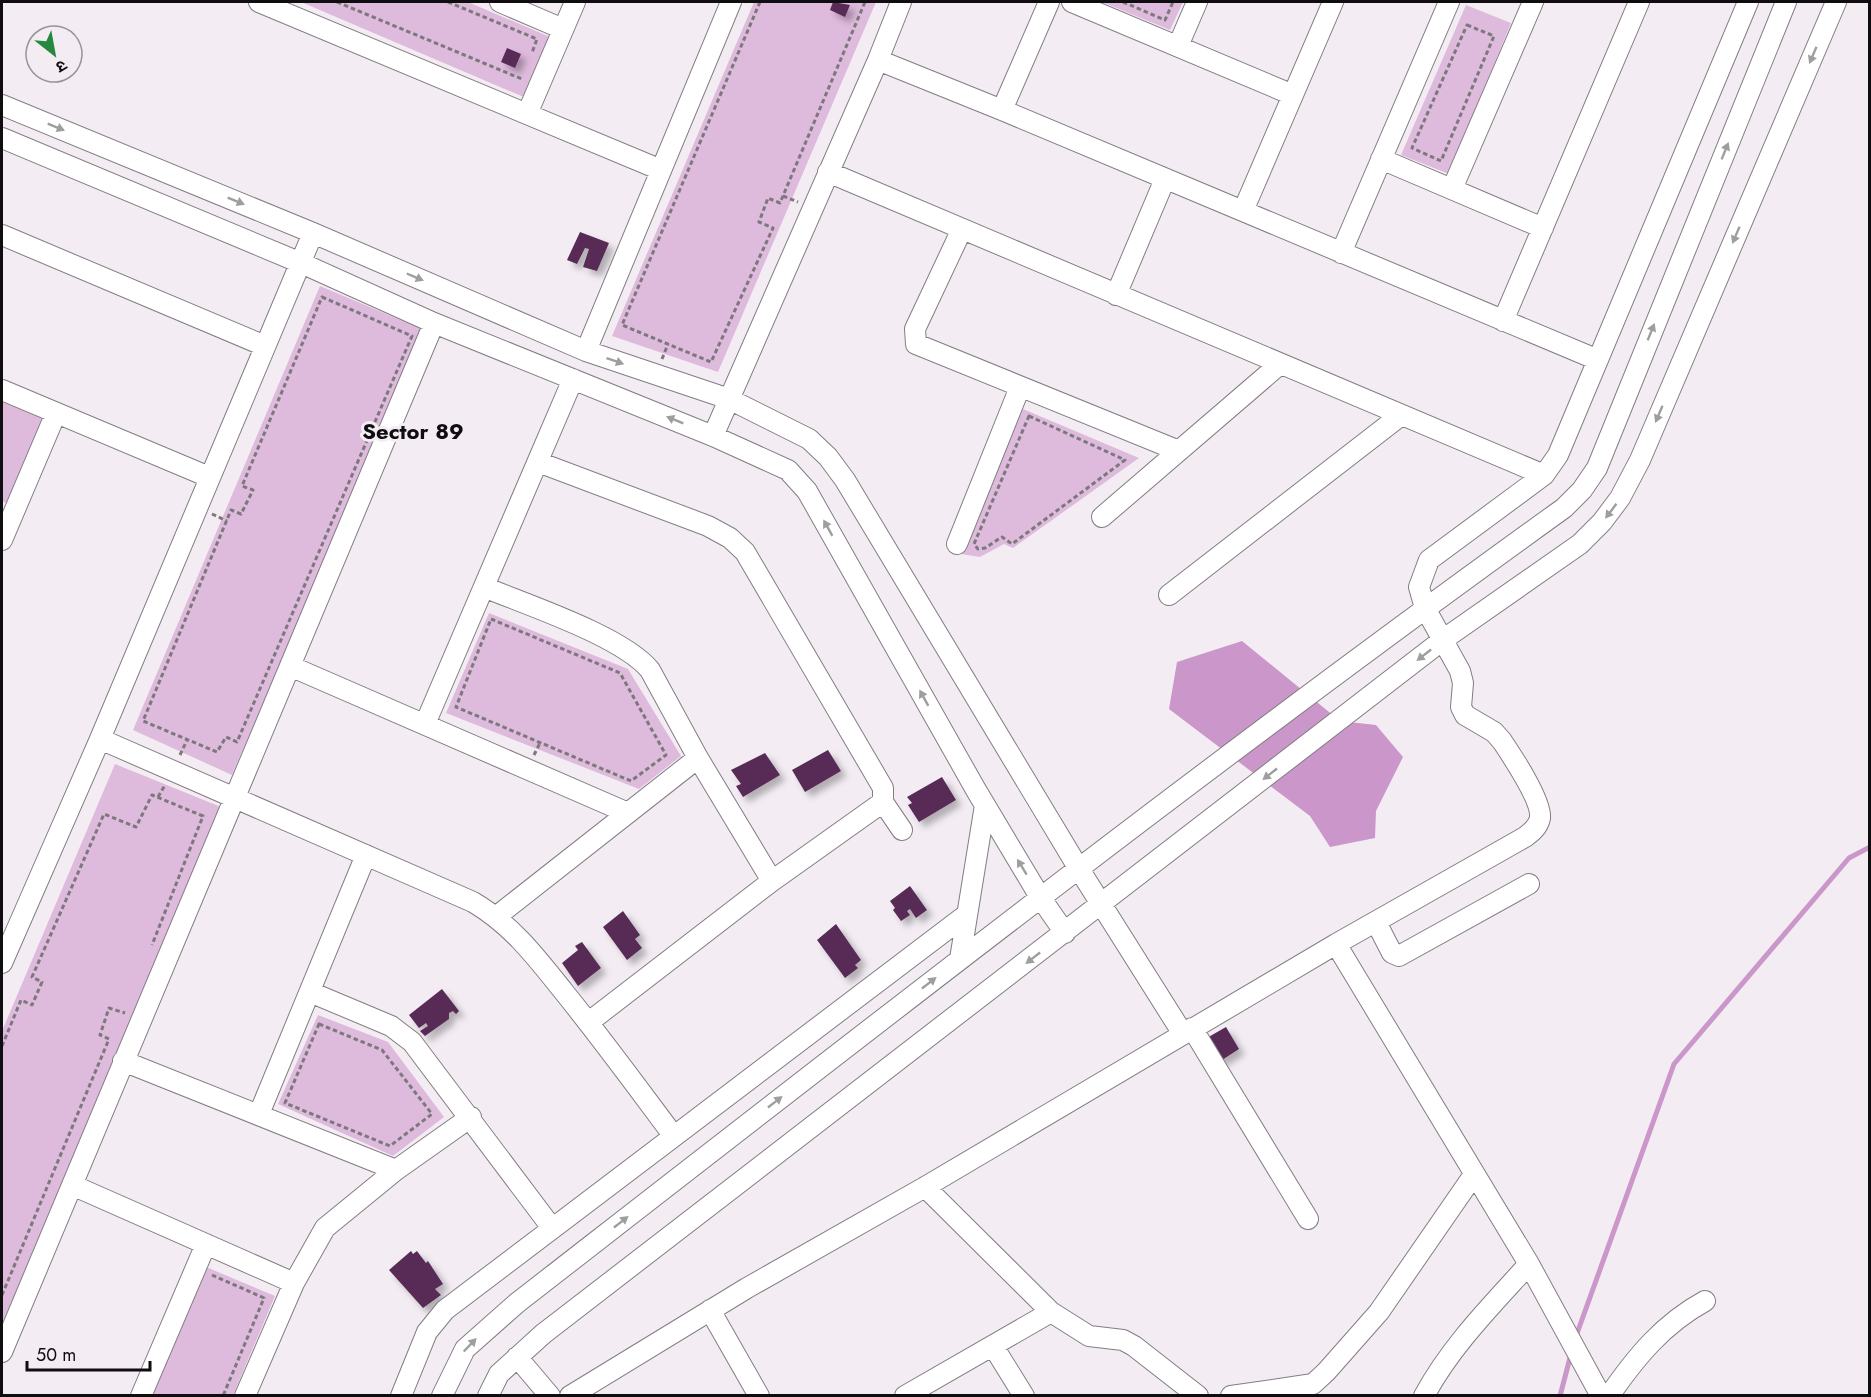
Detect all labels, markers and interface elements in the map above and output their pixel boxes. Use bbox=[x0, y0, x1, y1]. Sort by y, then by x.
north arrow bbox=[24, 24, 84, 84]
one-way arrow bbox=[1808, 47, 1818, 65]
text: उ bbox=[51, 54, 71, 79]
one-way arrow bbox=[47, 122, 65, 132]
one-way arrow bbox=[1720, 142, 1730, 160]
one-way arrow bbox=[227, 197, 245, 206]
one-way arrow bbox=[1731, 226, 1741, 244]
one-way arrow bbox=[407, 272, 425, 282]
one-way arrow bbox=[1647, 323, 1657, 341]
one-way arrow bbox=[606, 356, 624, 366]
one-way arrow bbox=[1654, 405, 1664, 423]
district label: Sector 89 bbox=[362, 415, 464, 447]
one-way arrow bbox=[665, 415, 683, 425]
one-way arrow bbox=[1605, 502, 1617, 518]
one-way arrow bbox=[823, 519, 833, 536]
one-way arrow bbox=[1416, 648, 1432, 661]
one-way arrow bbox=[919, 689, 929, 706]
one-way arrow bbox=[1262, 768, 1278, 781]
one-way arrow bbox=[1017, 858, 1027, 875]
one-way arrow bbox=[1025, 952, 1041, 964]
one-way arrow bbox=[922, 977, 937, 989]
one-way arrow bbox=[768, 1097, 783, 1109]
one-way arrow bbox=[614, 1216, 629, 1228]
scale bar bbox=[27, 1334, 150, 1372]
one-way arrow bbox=[463, 1338, 477, 1352]
text: 50 m bbox=[36, 1342, 76, 1368]

